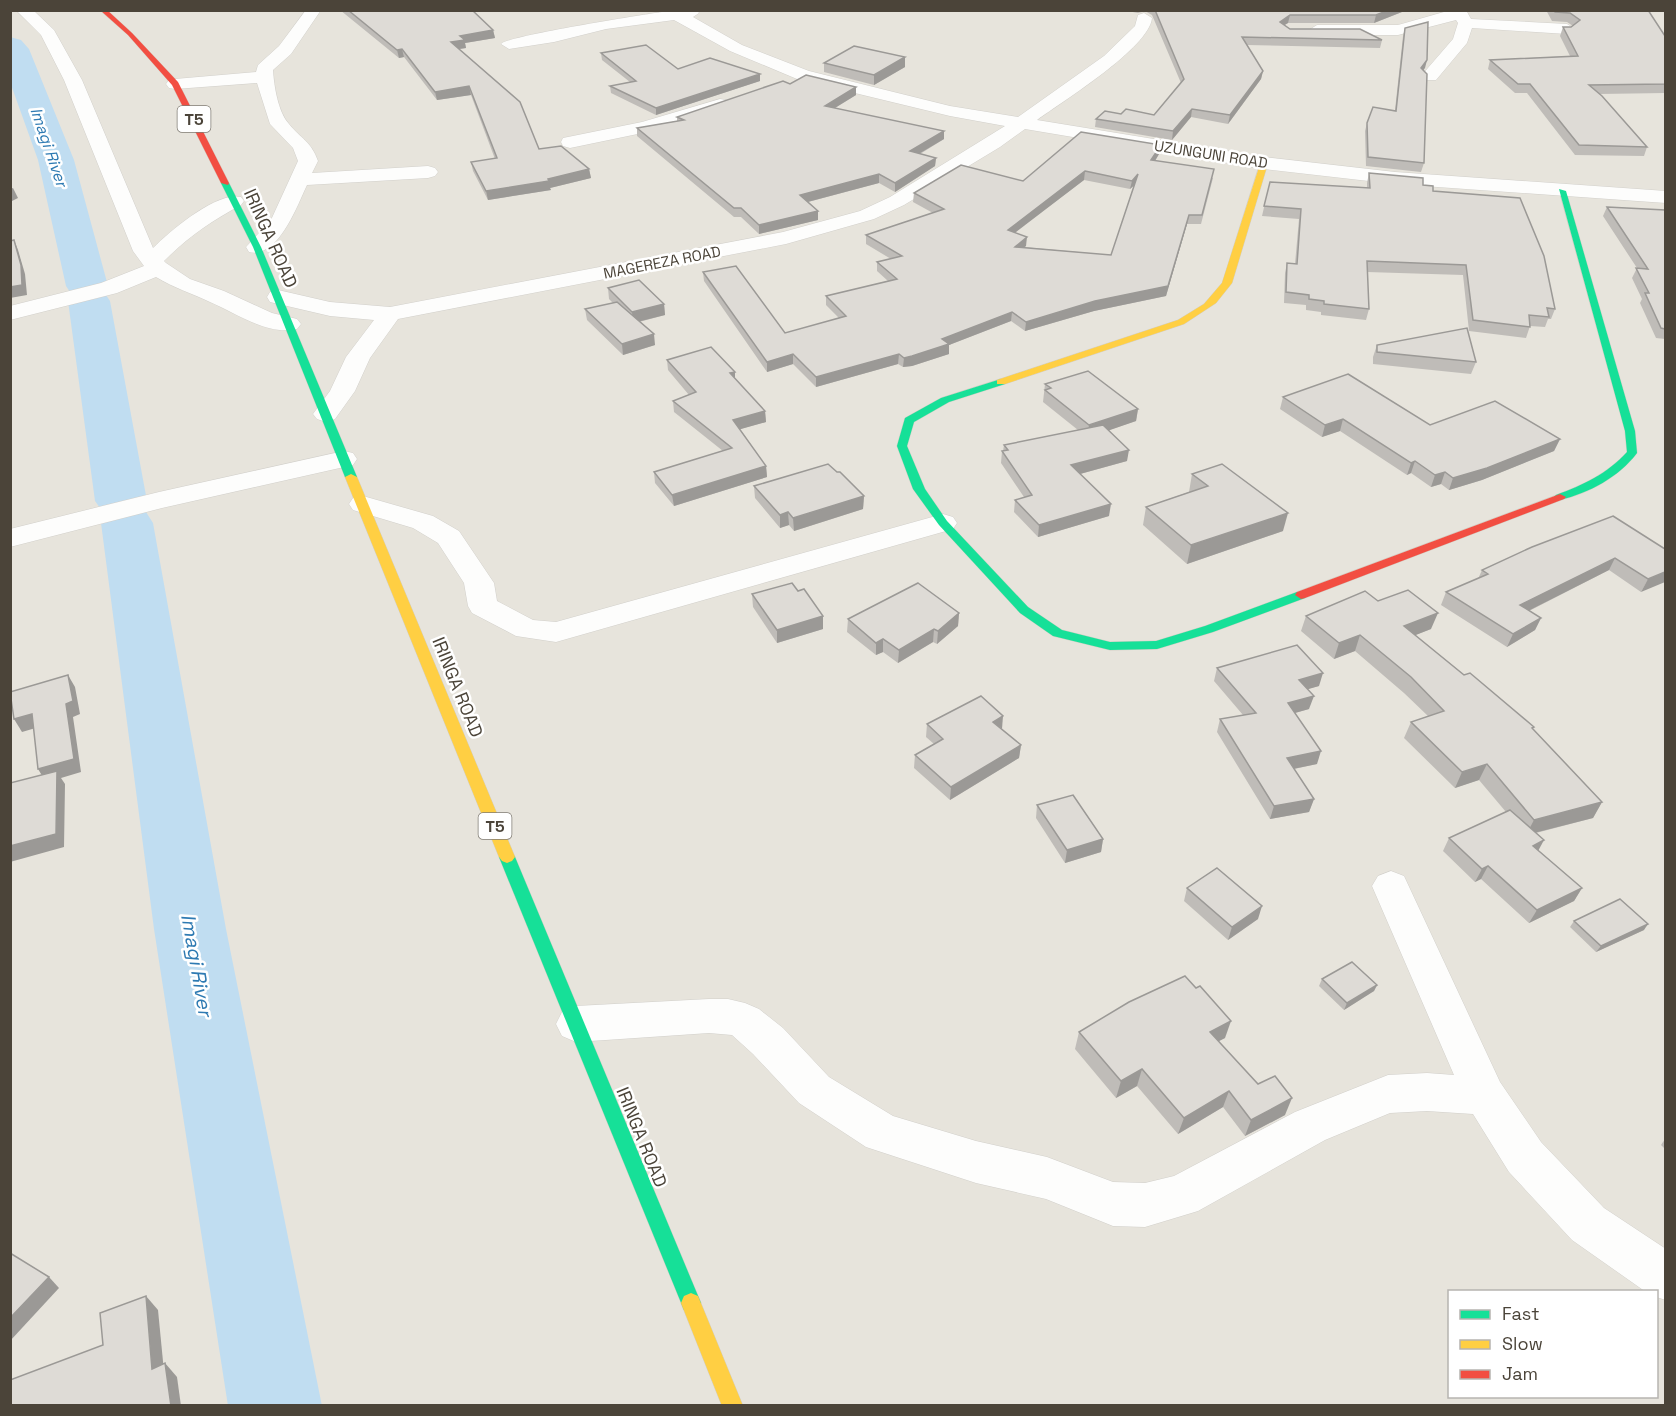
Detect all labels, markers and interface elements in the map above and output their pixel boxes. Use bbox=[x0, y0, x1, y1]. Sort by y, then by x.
water label: Imagi River bbox=[26, 104, 73, 191]
road number: T5 bbox=[178, 106, 210, 132]
street label: UZUNGUNI ROAD bbox=[1153, 136, 1269, 172]
street label: IRINGA ROAD bbox=[239, 185, 303, 291]
street label: MAGEREZA ROAD bbox=[602, 241, 722, 283]
street label: IRINGA ROAD bbox=[427, 633, 489, 741]
road number: T5 bbox=[478, 813, 512, 839]
water label: Imagi River bbox=[175, 912, 219, 1021]
street label: IRINGA ROAD bbox=[611, 1083, 673, 1191]
legend bbox=[1448, 1290, 1658, 1398]
text: Fast bbox=[1502, 1302, 1539, 1325]
text: Slow bbox=[1502, 1332, 1543, 1355]
text: Jam bbox=[1502, 1362, 1538, 1385]

